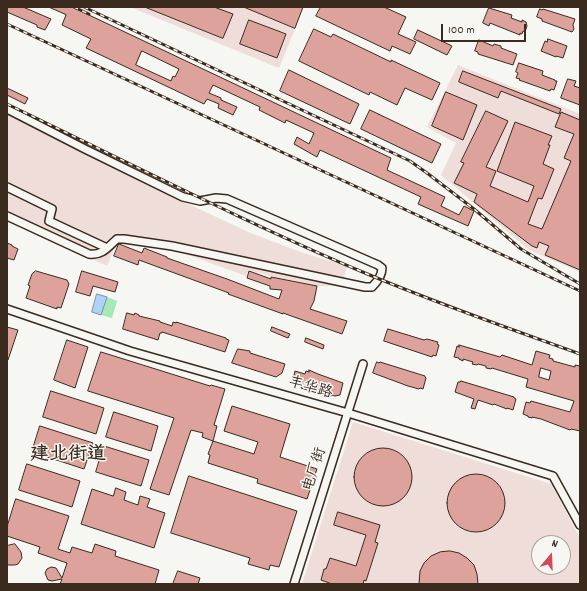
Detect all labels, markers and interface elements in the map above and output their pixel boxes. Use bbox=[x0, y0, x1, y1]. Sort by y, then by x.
scale bar bbox=[443, 16, 528, 42]
text: 100 m bbox=[448, 22, 475, 39]
street label: 丰华路 bbox=[286, 374, 334, 404]
district label: 建北街道 bbox=[30, 445, 106, 467]
street label: 电厂街 bbox=[300, 446, 332, 494]
north arrow bbox=[531, 535, 571, 575]
text: N bbox=[549, 536, 560, 553]

